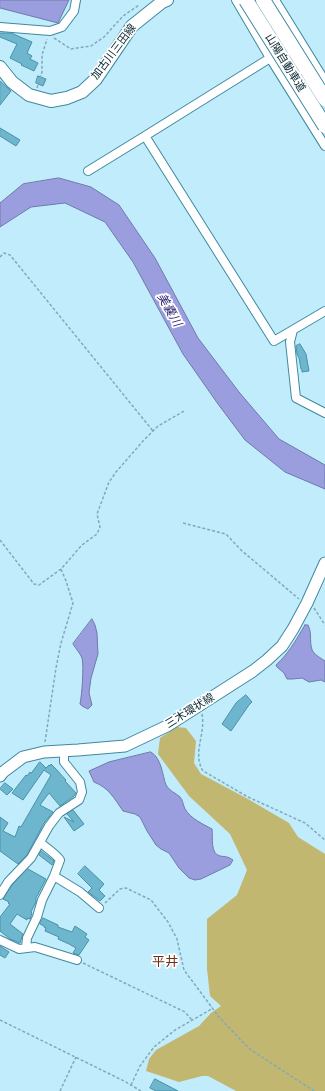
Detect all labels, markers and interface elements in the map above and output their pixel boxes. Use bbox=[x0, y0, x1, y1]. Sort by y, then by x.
street label: 加古川三田線 bbox=[89, 22, 139, 82]
street label: 山陽自動車道 bbox=[262, 32, 308, 94]
water label: 美嚢川 bbox=[154, 291, 184, 329]
street label: 三木環状線 bbox=[163, 691, 217, 731]
district label: 平井 bbox=[152, 954, 178, 970]

